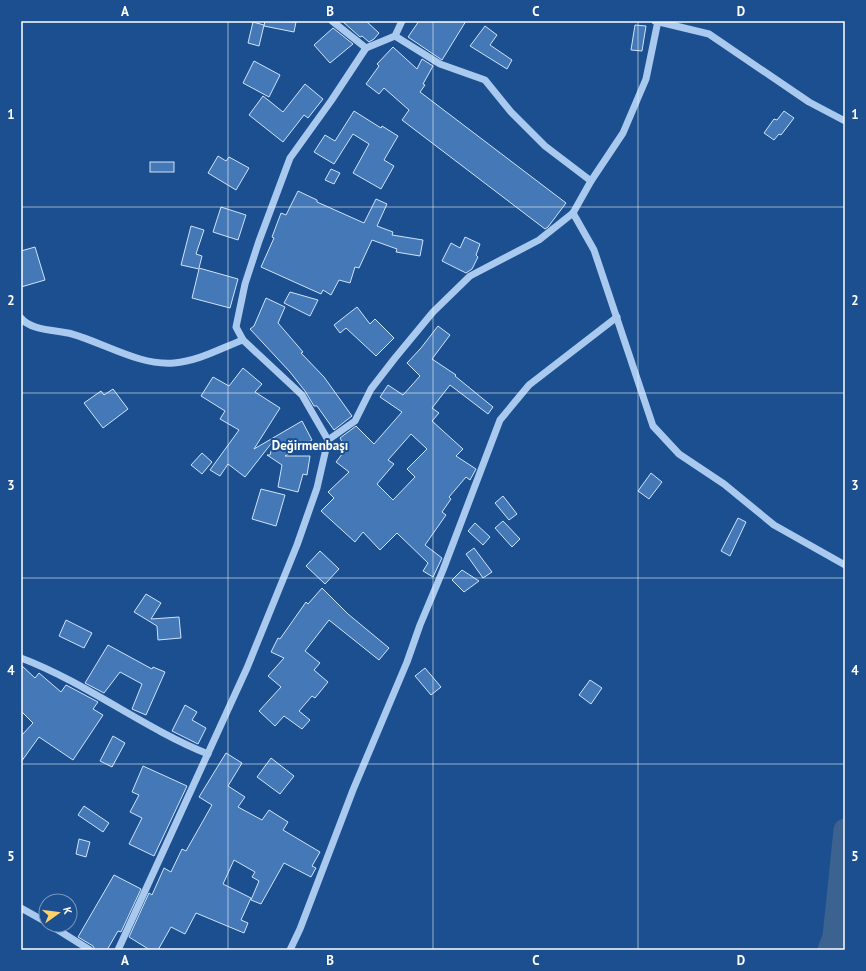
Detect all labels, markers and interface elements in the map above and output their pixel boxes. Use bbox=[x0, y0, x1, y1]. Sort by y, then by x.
text: A bbox=[121, 3, 129, 20]
text: B bbox=[326, 3, 334, 20]
text: C bbox=[532, 3, 540, 20]
text: D bbox=[737, 3, 745, 20]
text: 1 bbox=[7, 106, 15, 123]
text: 1 bbox=[851, 106, 859, 123]
text: 2 bbox=[7, 292, 15, 309]
text: 2 bbox=[851, 292, 859, 309]
district label: Değirmenbaşı bbox=[272, 437, 348, 454]
text: 3 bbox=[7, 477, 15, 494]
text: 3 bbox=[851, 477, 859, 494]
text: 4 bbox=[7, 662, 15, 679]
text: 4 bbox=[851, 662, 859, 679]
text: 5 bbox=[7, 848, 15, 865]
text: 5 bbox=[851, 848, 859, 865]
north arrow bbox=[38, 893, 78, 933]
text: K bbox=[60, 906, 75, 916]
text: A bbox=[121, 952, 129, 969]
text: B bbox=[326, 952, 334, 969]
text: C bbox=[532, 952, 540, 969]
text: D bbox=[737, 952, 745, 969]

